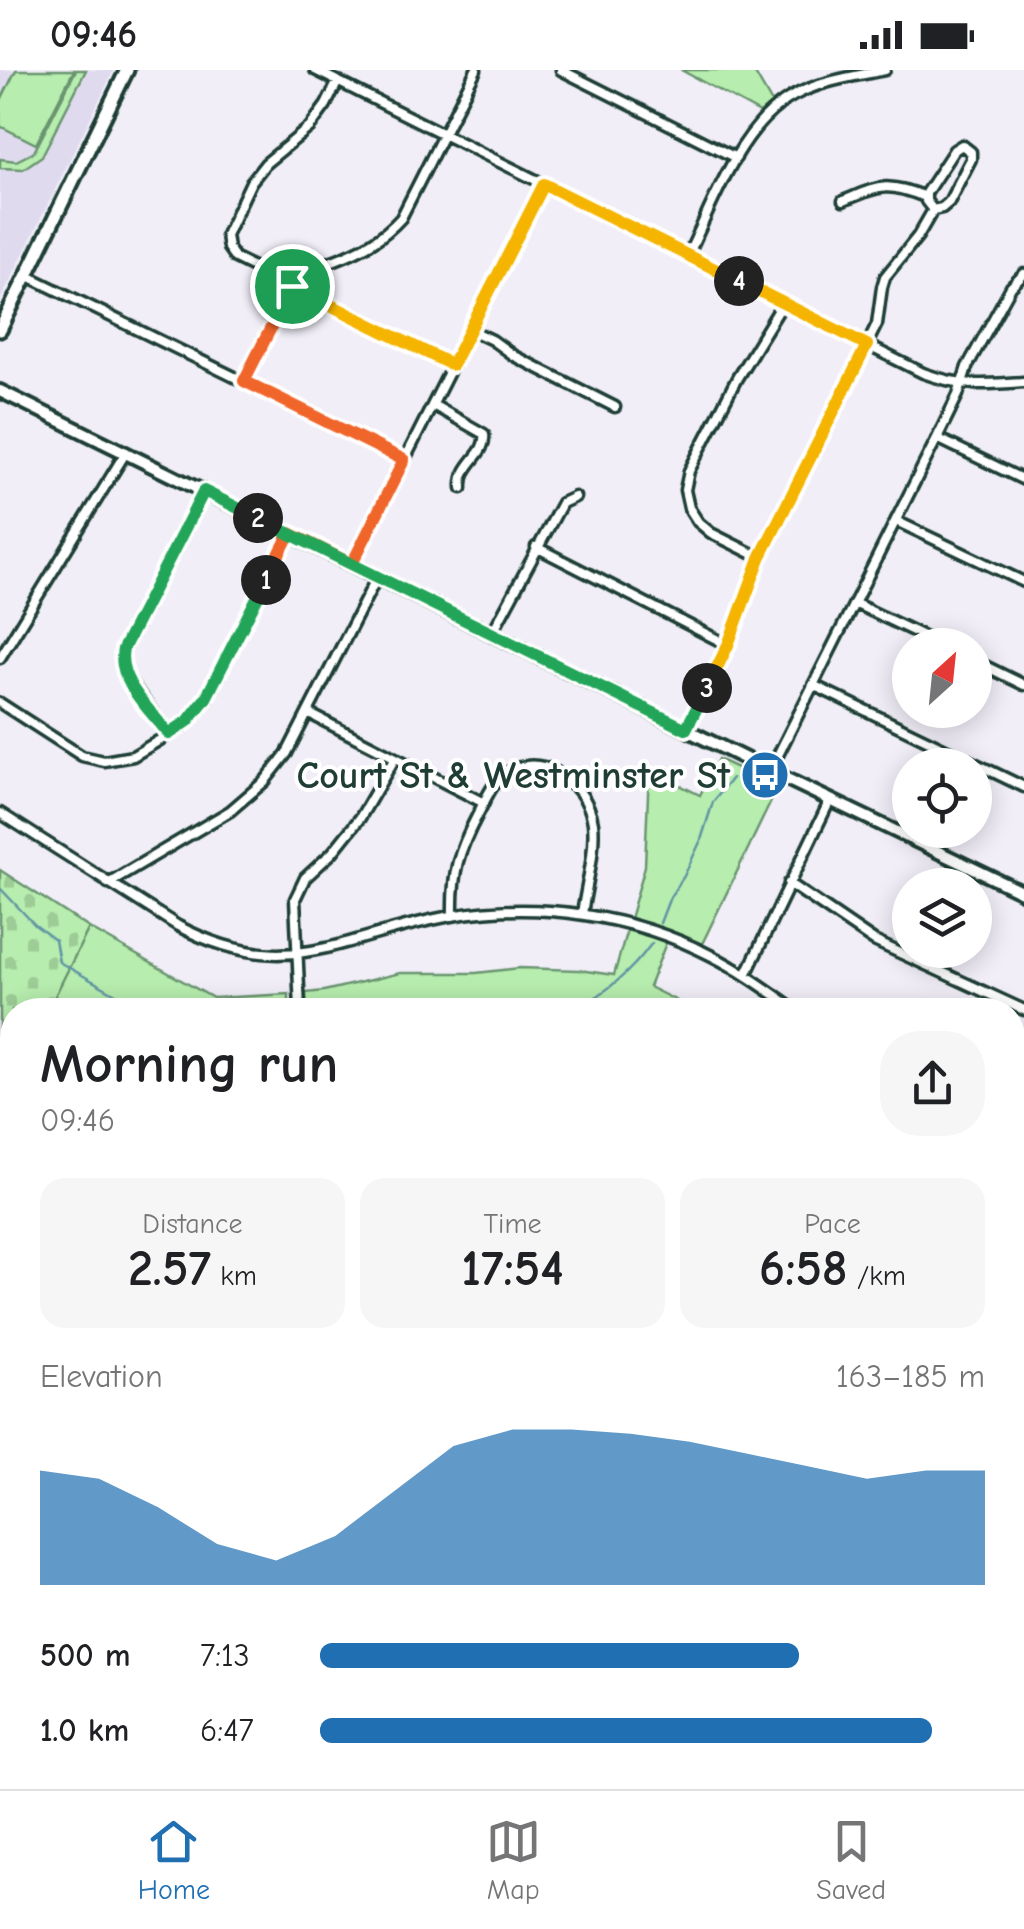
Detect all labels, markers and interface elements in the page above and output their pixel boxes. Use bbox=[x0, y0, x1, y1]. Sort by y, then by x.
text: 09:46 bbox=[50, 13, 137, 57]
pin bbox=[250, 244, 335, 329]
pin: 4 bbox=[714, 256, 764, 306]
icon: arrive bbox=[265, 259, 320, 314]
text: 4 bbox=[732, 265, 746, 297]
pin: 2 bbox=[233, 493, 283, 543]
text: 2 bbox=[251, 502, 265, 534]
pin: 1 bbox=[241, 555, 291, 605]
text: 1 bbox=[260, 564, 272, 596]
north arrow bbox=[892, 628, 992, 728]
map controls bbox=[892, 628, 992, 968]
pin: 3 bbox=[682, 663, 732, 713]
text: 3 bbox=[700, 672, 714, 704]
button: locate bbox=[892, 748, 992, 848]
bus stop icon: Court St & Westminster St bbox=[739, 749, 791, 801]
place label: Court St & Westminster St bbox=[296, 754, 731, 798]
button: layers bbox=[892, 868, 992, 968]
button: share bbox=[880, 1031, 985, 1136]
text: Morning run bbox=[40, 1032, 338, 1096]
text: 09:46 bbox=[40, 1102, 115, 1139]
text: Distance bbox=[142, 1208, 243, 1240]
text: Time bbox=[483, 1208, 542, 1240]
text: Pace bbox=[804, 1208, 861, 1240]
text: 2.57 bbox=[128, 1240, 211, 1298]
text: 17:54 bbox=[461, 1240, 564, 1298]
text: 6:58 bbox=[759, 1240, 848, 1298]
text: km bbox=[211, 1260, 257, 1292]
text: /km bbox=[848, 1260, 906, 1292]
text: Elevation bbox=[40, 1358, 163, 1395]
text: 163–185 m bbox=[836, 1358, 985, 1395]
text: 500 m bbox=[40, 1637, 130, 1674]
text: 7:13 bbox=[200, 1637, 250, 1674]
text: 1.0 km bbox=[40, 1712, 129, 1749]
text: 6:47 bbox=[200, 1712, 254, 1749]
tab: Home bbox=[138, 1814, 210, 1906]
tab: Map bbox=[486, 1814, 541, 1906]
tab: Saved bbox=[816, 1814, 886, 1906]

